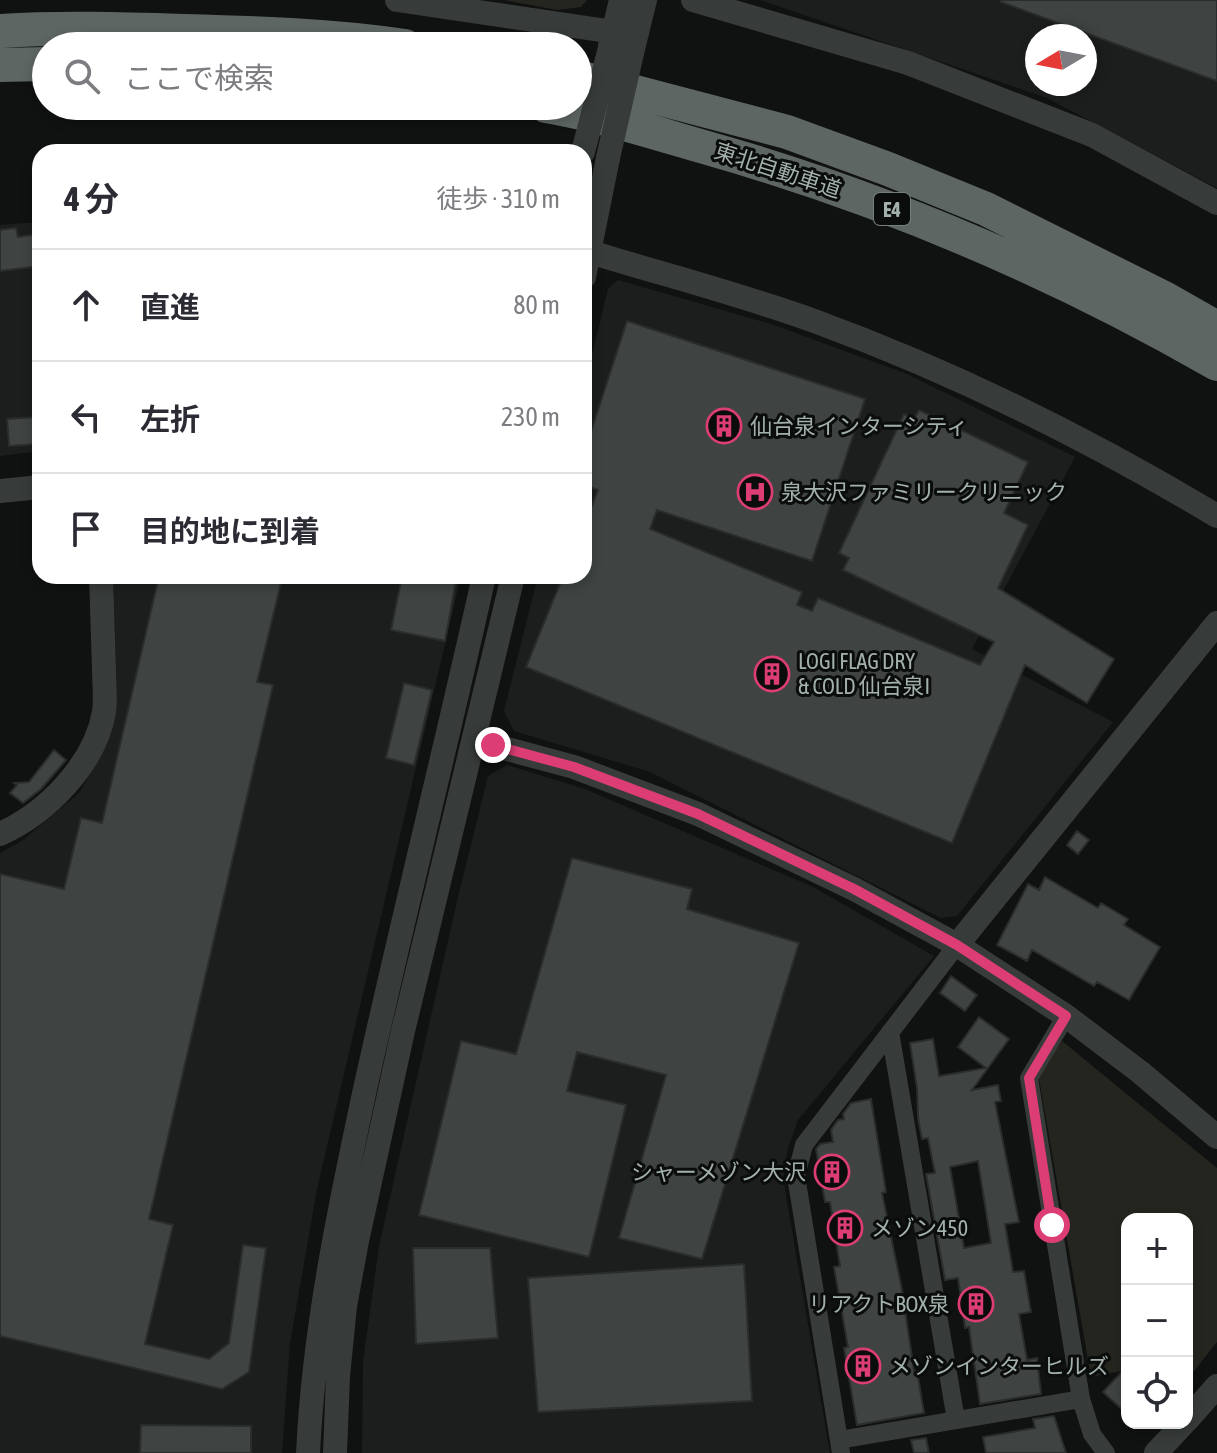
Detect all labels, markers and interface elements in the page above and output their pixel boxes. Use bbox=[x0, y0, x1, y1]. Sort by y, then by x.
north arrow bbox=[1025, 24, 1097, 96]
search box bbox=[32, 32, 592, 120]
icon: search bbox=[60, 54, 104, 98]
text: ここで検索 bbox=[124, 61, 274, 95]
street label: 東北自動車道 bbox=[711, 137, 845, 203]
text: 4 分 bbox=[64, 179, 119, 218]
text: 徒歩 · 310 m bbox=[436, 184, 560, 214]
road number: E4 bbox=[874, 193, 910, 225]
icon: ahead bbox=[64, 283, 108, 327]
text: 直進 bbox=[140, 290, 200, 324]
text: 80 m bbox=[513, 290, 560, 320]
icon: left bbox=[64, 395, 108, 439]
text: 左折 bbox=[140, 402, 200, 436]
text: 230 m bbox=[501, 402, 560, 432]
building icon: 仙台泉インターシティ bbox=[705, 407, 743, 445]
place label: 仙台泉インターシティ bbox=[750, 413, 968, 439]
hospital icon: 泉大沢ファミリークリニック bbox=[736, 473, 774, 511]
place label: 泉大沢ファミリークリニック bbox=[781, 479, 1067, 505]
icon: arrive bbox=[64, 507, 108, 551]
text: 目的地に到着 bbox=[140, 514, 320, 548]
place label: LOGI FLAG DRY & COLD 仙台泉I bbox=[798, 648, 930, 699]
building icon: LOGI FLAG DRY & COLD 仙台泉I bbox=[753, 655, 791, 693]
route end bbox=[475, 727, 511, 763]
building icon: シャーメゾン大沢 bbox=[813, 1153, 851, 1191]
place label: シャーメゾン大沢 bbox=[631, 1159, 806, 1185]
route start bbox=[1034, 1207, 1070, 1243]
building icon: メゾン450 bbox=[826, 1209, 864, 1247]
map controls bbox=[1121, 1213, 1193, 1429]
button: + bbox=[1121, 1213, 1193, 1285]
place label: メゾン450 bbox=[871, 1215, 968, 1241]
building icon: リアクトBOX泉 bbox=[957, 1285, 995, 1323]
button: − bbox=[1121, 1285, 1193, 1357]
place label: リアクトBOX泉 bbox=[808, 1291, 950, 1317]
building icon: メゾンインターヒルズ bbox=[844, 1347, 882, 1385]
place label: メゾンインターヒルズ bbox=[889, 1353, 1109, 1379]
button: locate bbox=[1121, 1357, 1193, 1429]

